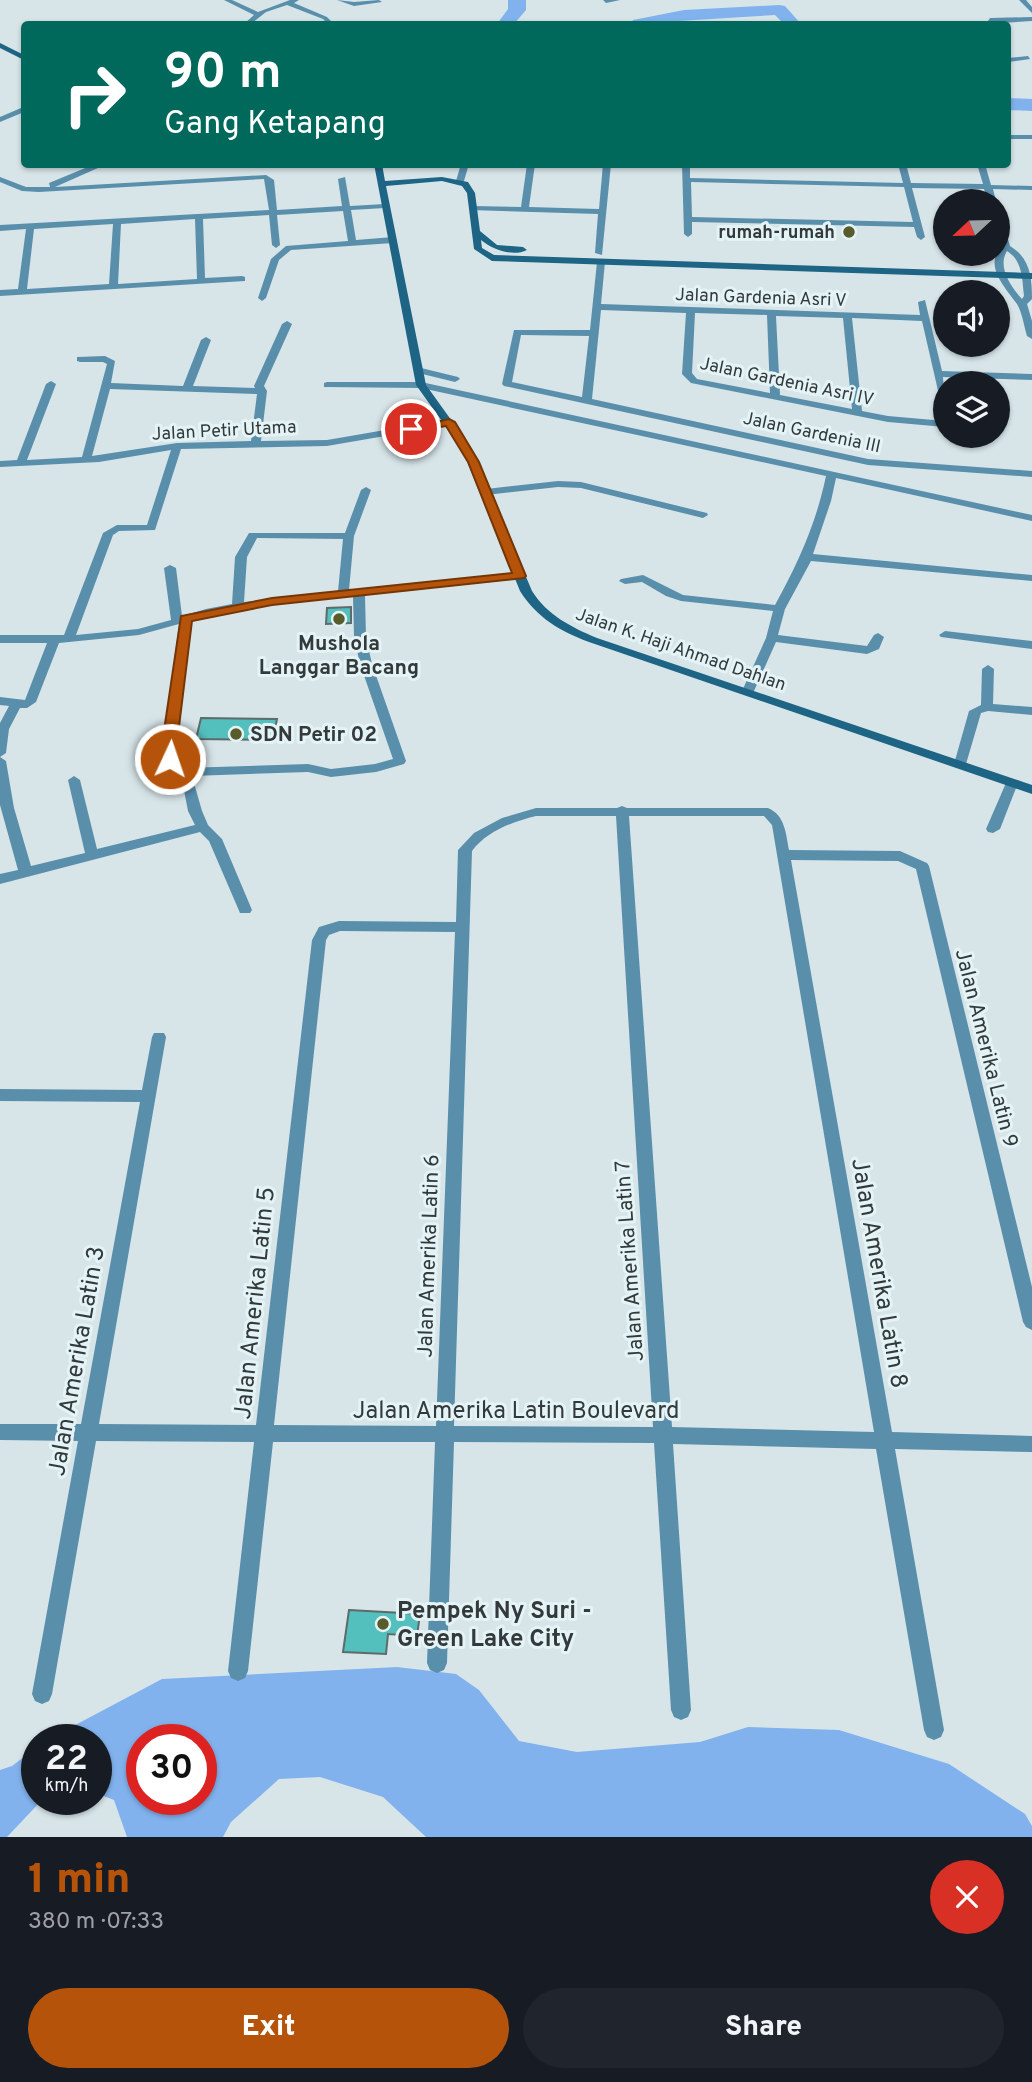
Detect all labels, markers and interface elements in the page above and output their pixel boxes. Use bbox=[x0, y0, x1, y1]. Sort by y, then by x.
text: 90 m bbox=[164, 44, 282, 106]
icon: right bbox=[49, 49, 140, 140]
text: Gang Ketapang bbox=[164, 105, 386, 145]
north arrow bbox=[933, 189, 1010, 266]
map controls bbox=[933, 189, 1010, 448]
place label: rumah-rumah bbox=[718, 222, 835, 245]
marker: rumah-rumah bbox=[841, 224, 857, 240]
button: sound bbox=[933, 280, 1010, 357]
street label: Jalan Gardenia Asri V bbox=[675, 284, 847, 313]
street label: Jalan Gardenia Asri IV bbox=[698, 353, 876, 412]
button: layers bbox=[933, 371, 1010, 448]
pin bbox=[381, 399, 441, 459]
street label: Jalan Gardenia III bbox=[741, 408, 883, 459]
icon: arrive bbox=[392, 410, 430, 448]
street label: Jalan Petir Utama bbox=[151, 416, 297, 447]
street label: Jalan K. Haji Ahmad Dahlan bbox=[572, 604, 789, 697]
marker: Mushola Langgar Bacang bbox=[331, 611, 347, 627]
place label: Mushola Langgar Bacang bbox=[259, 631, 419, 682]
position arrow bbox=[133, 722, 207, 796]
place label: SDN Petir 02 bbox=[250, 722, 377, 749]
marker: SDN Petir 02 bbox=[228, 726, 244, 742]
street label: Jalan Amerika Latin 9 bbox=[948, 946, 1023, 1150]
street label: Jalan Amerika Latin 6 bbox=[412, 1154, 447, 1358]
street label: Jalan Amerika Latin 8 bbox=[843, 1156, 913, 1391]
street label: Jalan Amerika Latin 7 bbox=[610, 1159, 651, 1362]
street label: Jalan Amerika Latin 5 bbox=[229, 1186, 283, 1421]
street label: Jalan Amerika Latin 3 bbox=[43, 1244, 113, 1479]
street label: Jalan Amerika Latin Boulevard bbox=[352, 1397, 680, 1427]
place label: Pempek Ny Suri - Green Lake City bbox=[397, 1597, 592, 1655]
marker: Pempek Ny Suri - Green Lake City bbox=[375, 1616, 391, 1632]
speed limit sign: 30 bbox=[126, 1724, 217, 1815]
text: 22 bbox=[45, 1738, 88, 1782]
text: km/h bbox=[45, 1775, 88, 1798]
text: 1 min bbox=[28, 1855, 131, 1908]
button: close bbox=[930, 1860, 1004, 1934]
text: 380 m · 07:33 bbox=[28, 1908, 164, 1937]
button: Exit bbox=[28, 1988, 509, 2068]
button: Share bbox=[523, 1988, 1004, 2068]

